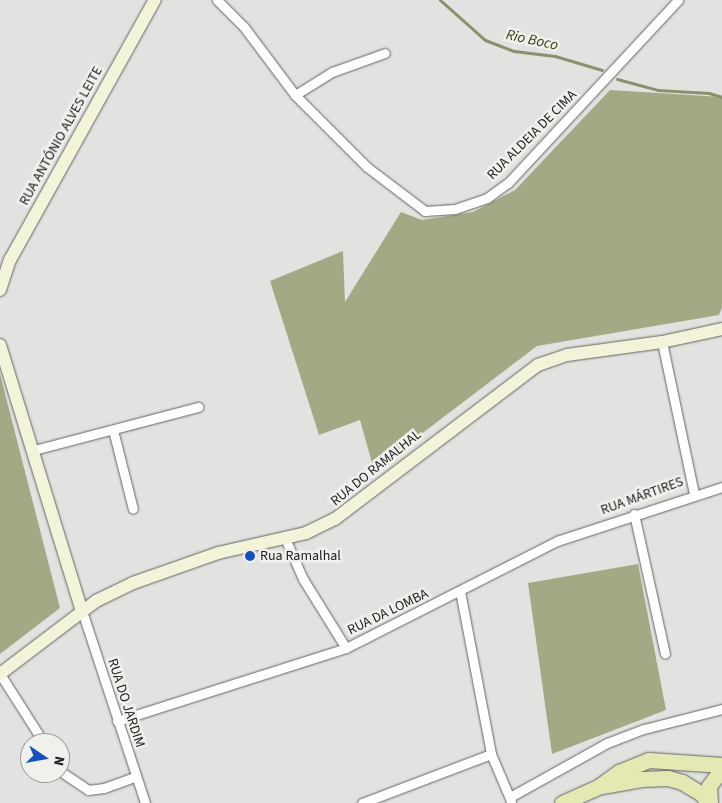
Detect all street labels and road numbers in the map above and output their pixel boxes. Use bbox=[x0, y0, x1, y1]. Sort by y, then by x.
street label: RUA ANTÓNIO ALVES LEITE bbox=[16, 64, 106, 208]
street label: RUA ALDEIA DE CIMA bbox=[484, 87, 580, 183]
street label: RUA DO RAMALHAL bbox=[327, 426, 425, 510]
street label: RUA MÁRTIRES bbox=[598, 473, 686, 519]
street label: RUA DA LOMBA bbox=[345, 585, 431, 639]
street label: RUA DO JARDIM bbox=[104, 656, 148, 750]

